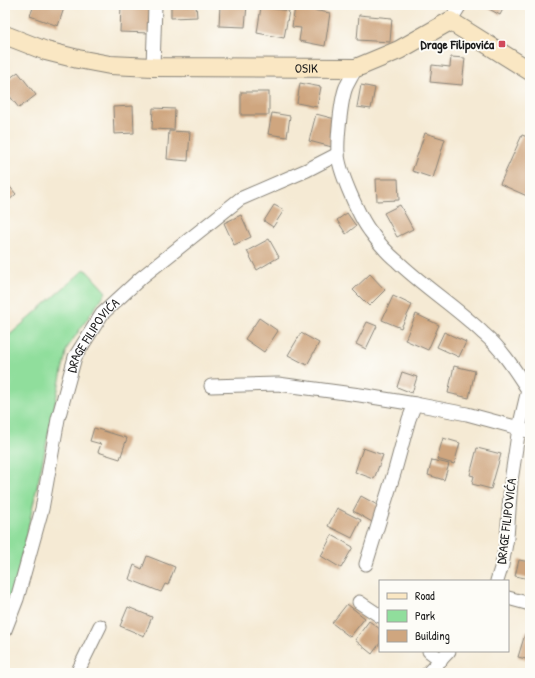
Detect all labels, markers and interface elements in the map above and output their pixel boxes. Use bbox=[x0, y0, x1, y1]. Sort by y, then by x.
place label: Drage Filipovića bbox=[421, 35, 495, 54]
marker: Drage Filipovića bbox=[497, 39, 507, 49]
street label: OSIK bbox=[295, 59, 318, 77]
street label: DRAGE FILIPOVIĆA bbox=[62, 293, 123, 374]
street label: DRAGE FILIPOVIĆA bbox=[492, 476, 520, 565]
legend bbox=[379, 580, 509, 652]
text: Road bbox=[415, 587, 435, 604]
text: Park bbox=[415, 607, 435, 624]
text: Building bbox=[415, 627, 450, 644]

